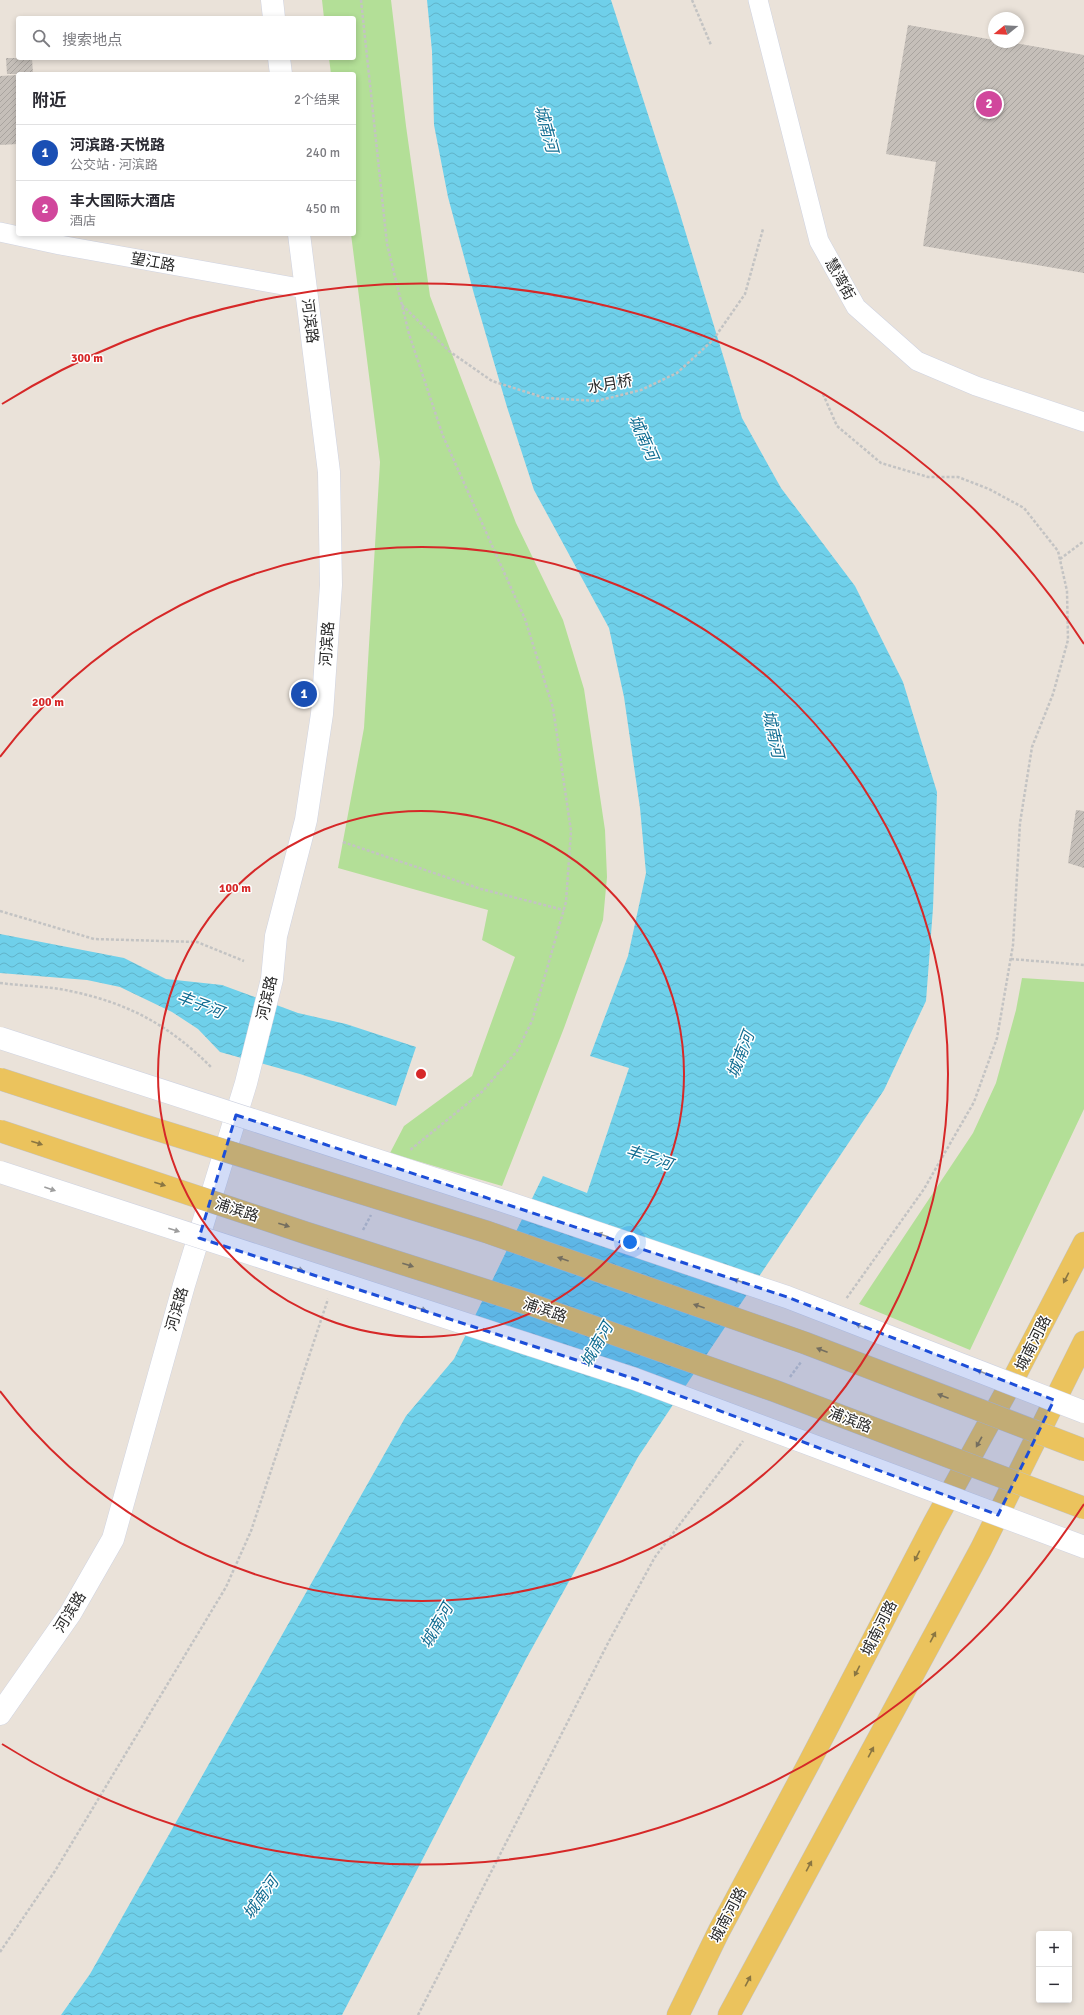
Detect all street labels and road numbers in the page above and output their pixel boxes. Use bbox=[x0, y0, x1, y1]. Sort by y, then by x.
street label: 望江路 bbox=[129, 249, 177, 275]
street label: 慧湾街 bbox=[821, 255, 859, 303]
street label: 河滨路 bbox=[298, 298, 322, 344]
street label: 水月桥 bbox=[586, 371, 634, 397]
street label: 河滨路 bbox=[316, 621, 338, 667]
street label: 河滨路 bbox=[253, 974, 281, 1022]
street label: 浦滨路 bbox=[213, 1194, 261, 1226]
street label: 河滨路 bbox=[162, 1285, 192, 1333]
street label: 浦滨路 bbox=[521, 1294, 569, 1326]
street label: 城南河路 bbox=[1011, 1312, 1055, 1374]
street label: 浦滨路 bbox=[826, 1404, 874, 1436]
street label: 河滨路 bbox=[50, 1588, 90, 1636]
street label: 城南河路 bbox=[857, 1597, 901, 1659]
street label: 城南河路 bbox=[706, 1884, 750, 1946]

